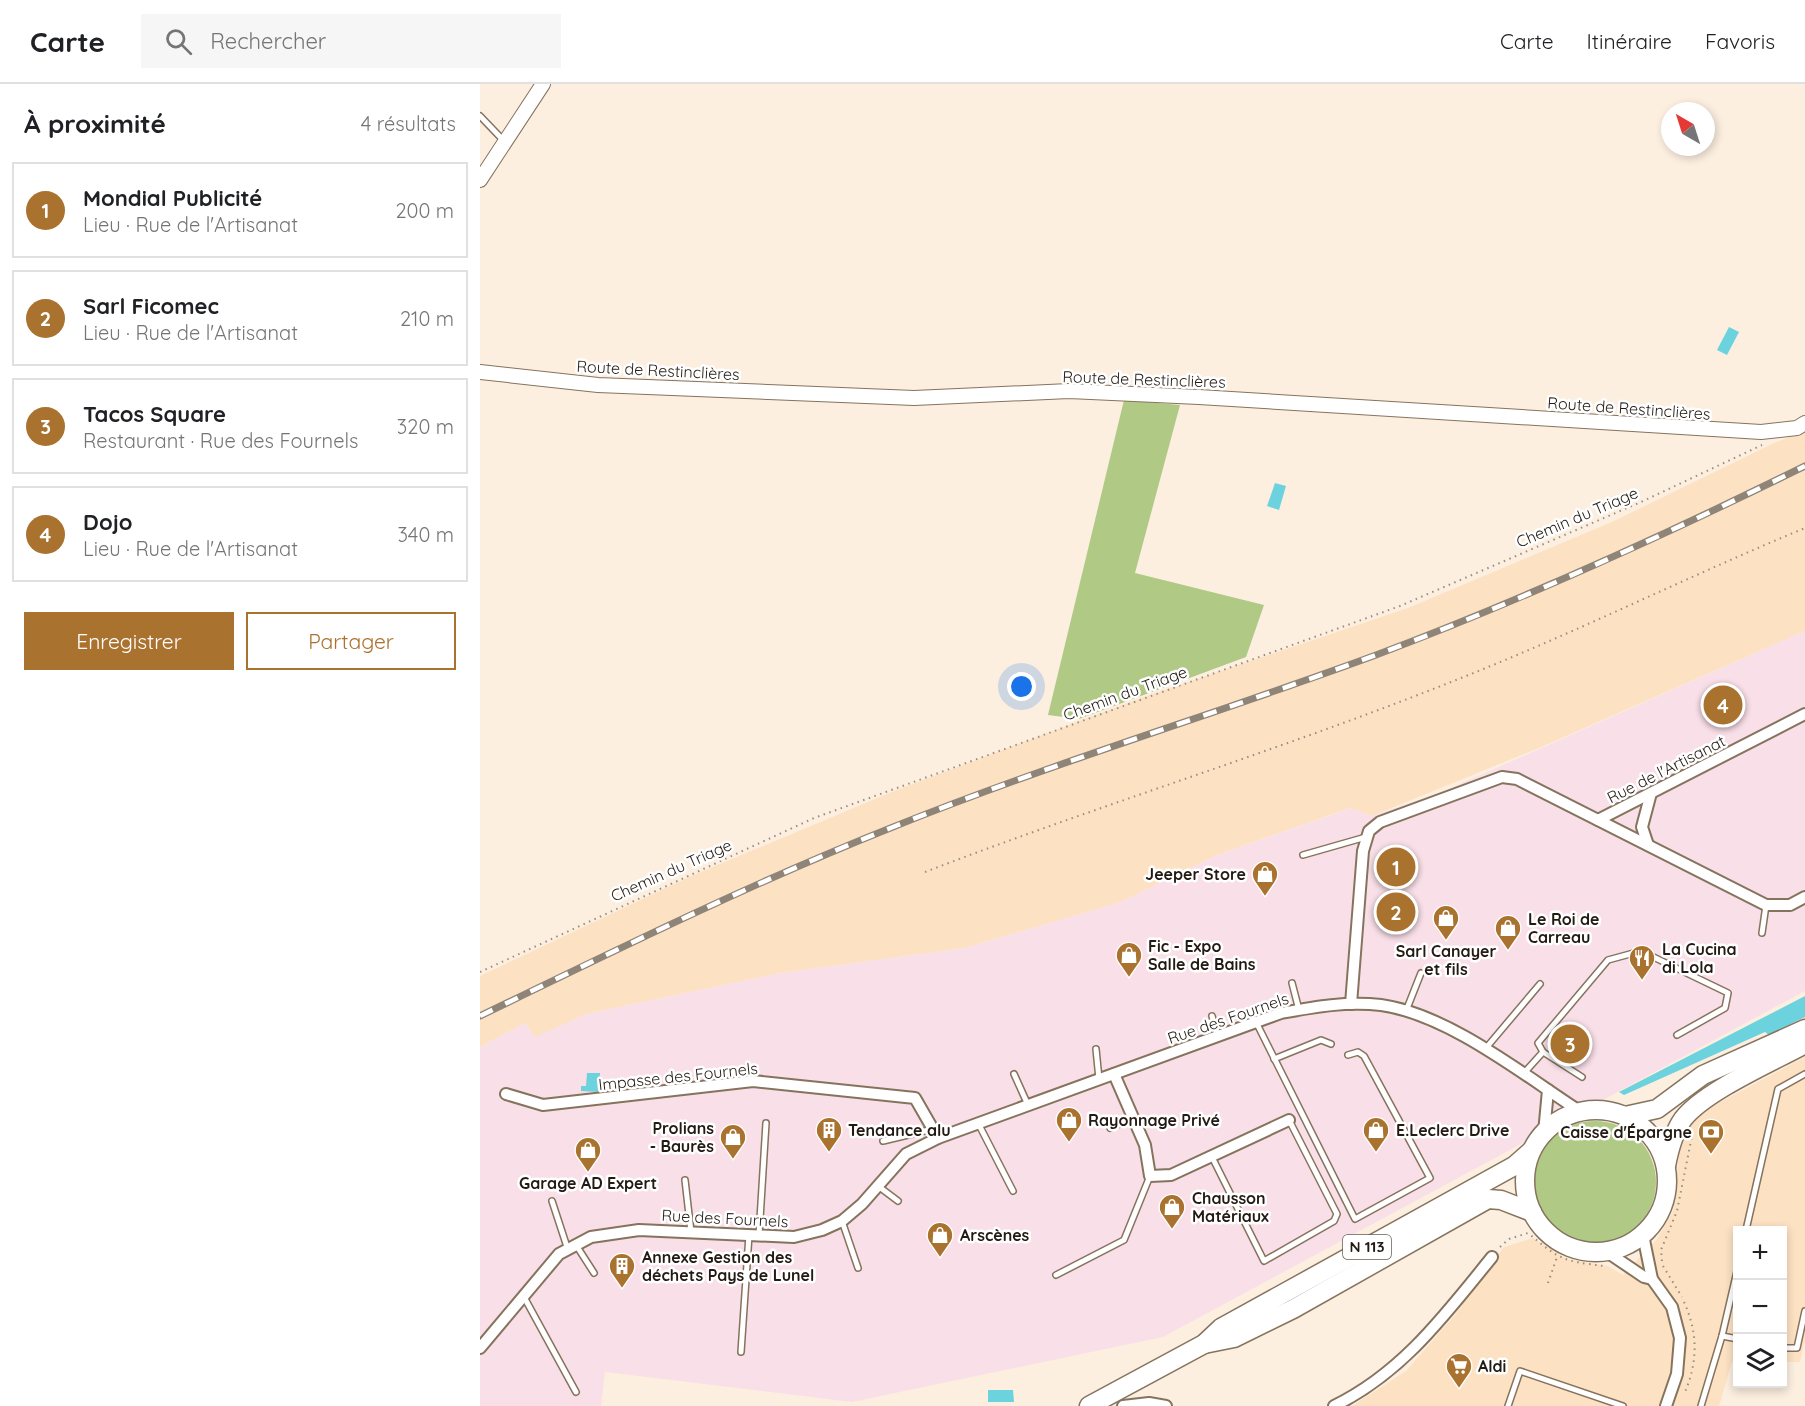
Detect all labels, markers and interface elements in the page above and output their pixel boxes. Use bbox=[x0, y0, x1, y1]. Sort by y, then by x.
search box bbox=[141, 14, 561, 68]
text: Carte bbox=[30, 24, 105, 59]
icon: search bbox=[162, 25, 195, 58]
text: Rechercher bbox=[210, 27, 326, 55]
text: Carte bbox=[1500, 28, 1554, 54]
text: Itinéraire bbox=[1587, 28, 1672, 54]
text: Favoris bbox=[1705, 28, 1775, 54]
north arrow bbox=[1661, 102, 1715, 156]
text: À proximité bbox=[24, 107, 166, 140]
text: 4 résultats bbox=[361, 111, 456, 136]
text: Mondial Publicité bbox=[83, 184, 262, 212]
text: 1 bbox=[42, 198, 49, 223]
text: 200 m bbox=[395, 198, 454, 223]
text: Lieu · Rue de l'Artisanat bbox=[83, 212, 298, 237]
text: Sarl Ficomec bbox=[83, 292, 219, 320]
text: 2 bbox=[40, 306, 51, 331]
text: 210 m bbox=[400, 306, 454, 331]
text: Lieu · Rue de l'Artisanat bbox=[83, 320, 298, 345]
street label: Route de Restinclières bbox=[576, 356, 740, 384]
street label: Route de Restinclières bbox=[1062, 366, 1226, 392]
street label: Route de Restinclières bbox=[1547, 392, 1711, 424]
text: Tacos Square bbox=[83, 400, 226, 428]
text: 3 bbox=[40, 414, 51, 439]
text: 320 m bbox=[397, 414, 454, 439]
text: Restaurant · Rue des Fournels bbox=[83, 428, 358, 453]
street label: Chemin du Triage bbox=[1513, 482, 1641, 552]
text: Dojo bbox=[83, 508, 132, 536]
text: 4 bbox=[40, 522, 51, 547]
text: 340 m bbox=[397, 522, 454, 547]
text: Lieu · Rue de l'Artisanat bbox=[83, 536, 298, 561]
button: Enregistrer bbox=[24, 612, 234, 670]
button: Partager bbox=[246, 612, 456, 670]
street label: Chemin du Triage bbox=[1060, 661, 1190, 725]
your location bbox=[1007, 672, 1036, 701]
pin: 4 bbox=[1704, 682, 1742, 728]
street label: Rue de l'Artisanat bbox=[1604, 731, 1728, 807]
street label: Chemin du Triage bbox=[607, 834, 735, 906]
pin: 1 bbox=[1376, 844, 1416, 890]
shop icon: Jeeper Store bbox=[1250, 859, 1280, 897]
place label: Jeeper Store bbox=[1145, 864, 1246, 884]
pin: 2 bbox=[1376, 890, 1416, 934]
shop icon: Sarl Canayer et fils bbox=[1431, 903, 1461, 941]
place label: Le Roi de Carreau bbox=[1528, 909, 1600, 947]
shop icon: Le Roi de Carreau bbox=[1493, 913, 1523, 951]
place label: Fic - Expo Salle de Bains bbox=[1148, 936, 1256, 974]
place label: La Cucina di Lola bbox=[1662, 939, 1737, 977]
shop icon: Fic - Expo Salle de Bains bbox=[1114, 940, 1144, 978]
place label: Sarl Canayer et fils bbox=[1396, 941, 1496, 979]
restaurant icon: La Cucina di Lola bbox=[1627, 943, 1657, 981]
street label: Rue des Fournels bbox=[1165, 988, 1291, 1048]
pin: 3 bbox=[1550, 1022, 1590, 1066]
street label: Impasse des Fournels bbox=[597, 1058, 759, 1094]
shop icon: Rayonnage Privé bbox=[1054, 1105, 1084, 1143]
place label: Rayonnage Privé bbox=[1088, 1110, 1220, 1130]
building icon: Tendance alu bbox=[814, 1115, 844, 1153]
shop icon: E.Leclerc Drive bbox=[1361, 1115, 1391, 1153]
bank icon: Caisse d'Épargne bbox=[1696, 1117, 1726, 1155]
place label: Prolians - Baurès bbox=[650, 1118, 714, 1156]
place label: Tendance alu bbox=[848, 1120, 951, 1140]
place label: E.Leclerc Drive bbox=[1396, 1120, 1509, 1140]
shop icon: Prolians - Baurès bbox=[718, 1122, 748, 1160]
place label: Caisse d'Épargne bbox=[1560, 1122, 1692, 1142]
shop icon: Garage AD Expert bbox=[573, 1135, 603, 1173]
place label: Garage AD Expert bbox=[519, 1173, 657, 1193]
place label: Chausson Matériaux bbox=[1192, 1188, 1269, 1226]
shop icon: Chausson Matériaux bbox=[1157, 1192, 1187, 1230]
street label: Rue des Fournels bbox=[661, 1205, 789, 1231]
shop icon: Arscènes bbox=[925, 1220, 955, 1258]
place label: Arscènes bbox=[960, 1225, 1030, 1245]
map controls bbox=[1733, 1226, 1787, 1388]
button: + bbox=[1733, 1226, 1787, 1280]
road number: N 113 bbox=[1343, 1235, 1391, 1259]
place label: Annexe Gestion des déchets Pays de Lunel bbox=[642, 1247, 814, 1285]
building icon: Annexe Gestion des déchets Pays de Lunel bbox=[607, 1251, 637, 1289]
button: − bbox=[1733, 1280, 1787, 1334]
button: layers bbox=[1733, 1334, 1787, 1388]
supermarket icon: Aldi bbox=[1444, 1351, 1474, 1389]
place label: Aldi bbox=[1478, 1356, 1506, 1376]

